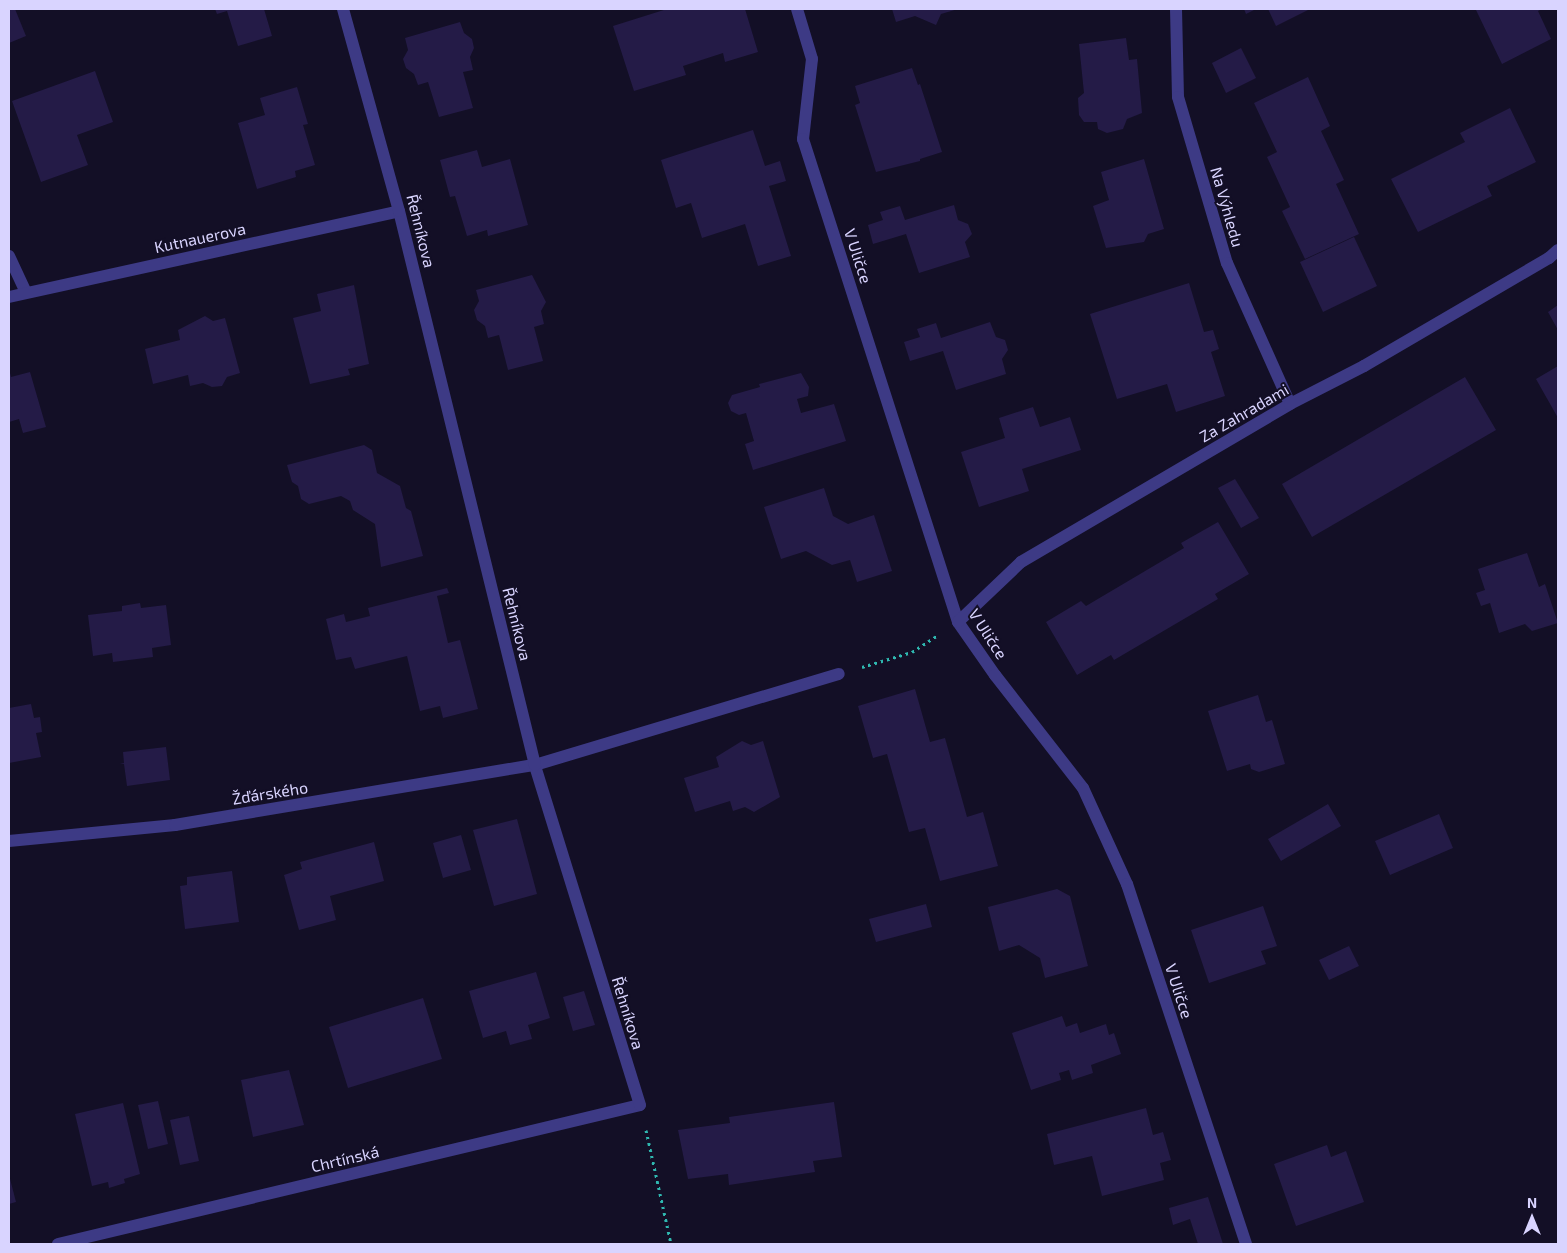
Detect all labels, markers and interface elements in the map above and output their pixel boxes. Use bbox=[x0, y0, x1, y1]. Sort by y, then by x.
street label: Na Výhledu bbox=[1206, 165, 1248, 249]
street label: Řehníkova bbox=[403, 192, 439, 270]
street label: Kutnauerova bbox=[153, 219, 247, 257]
street label: V Uličce bbox=[840, 226, 876, 286]
street label: Za Zahradami bbox=[1196, 380, 1292, 446]
street label: Řehníkova bbox=[499, 585, 535, 663]
street label: V Uličce bbox=[965, 605, 1011, 663]
street label: Žďárského bbox=[231, 778, 309, 808]
street label: V Uličce bbox=[1161, 961, 1197, 1021]
street label: Řehníkova bbox=[608, 974, 648, 1052]
street label: Chrtínská bbox=[309, 1142, 381, 1176]
north arrow bbox=[1507, 1193, 1557, 1243]
text: N bbox=[1527, 1194, 1537, 1211]

